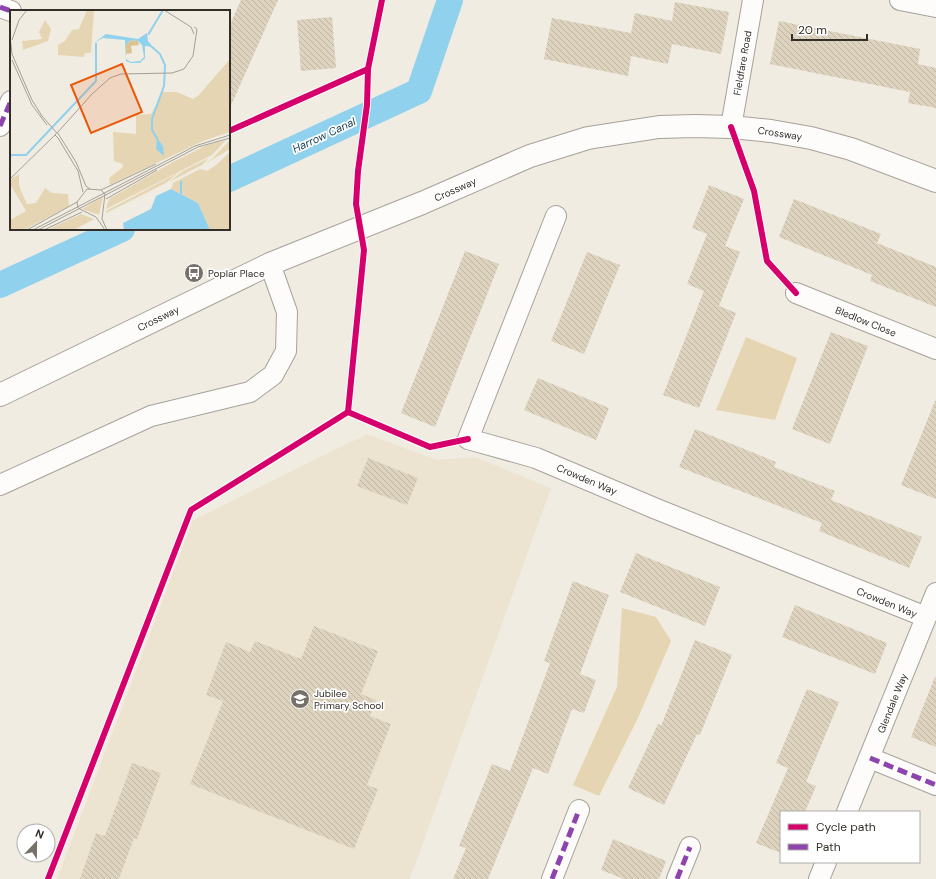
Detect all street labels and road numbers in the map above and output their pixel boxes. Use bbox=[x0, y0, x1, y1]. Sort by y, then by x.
street label: Fieldfare Road bbox=[730, 30, 755, 97]
street label: Crossway bbox=[757, 124, 803, 143]
street label: Crossway bbox=[432, 174, 479, 204]
street label: Crossway bbox=[135, 303, 182, 334]
street label: Bledlow Close bbox=[833, 303, 898, 340]
street label: Crowden Way bbox=[555, 461, 619, 498]
street label: Crowden Way bbox=[855, 584, 919, 621]
street label: Glendale Way bbox=[875, 671, 911, 735]

